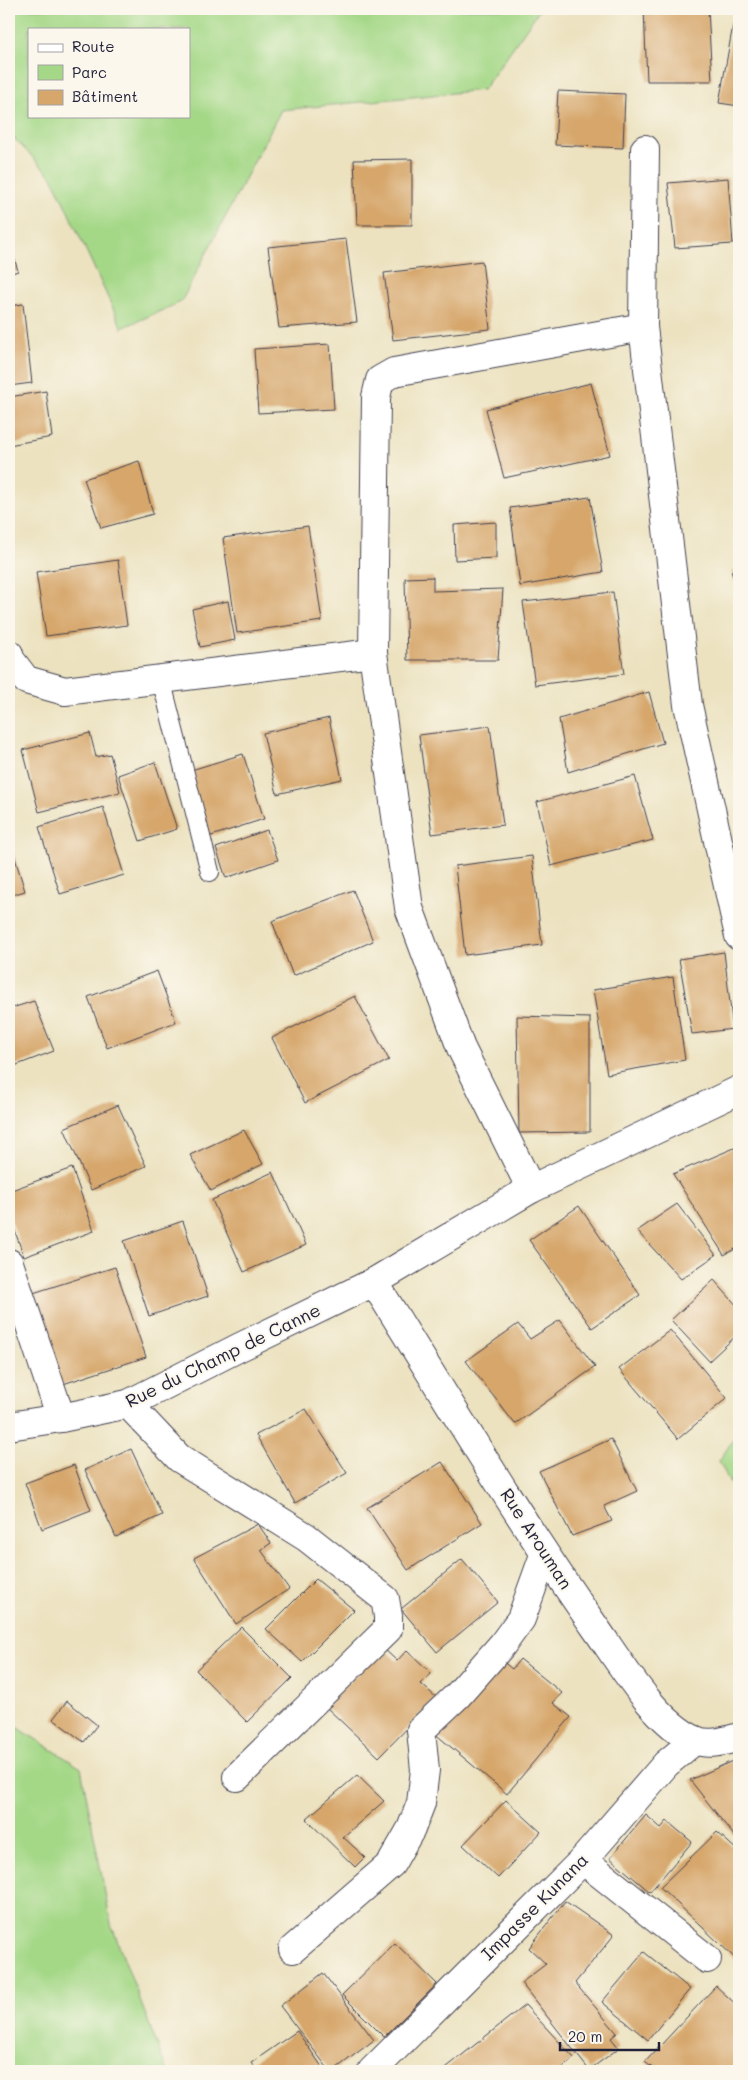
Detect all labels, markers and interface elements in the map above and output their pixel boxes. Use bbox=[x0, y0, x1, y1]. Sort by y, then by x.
legend bbox=[28, 28, 190, 118]
text: Route bbox=[72, 36, 115, 56]
text: Parc bbox=[72, 62, 107, 82]
text: Bâtiment bbox=[72, 86, 138, 106]
street label: Rue du Champ de Canne bbox=[121, 1297, 324, 1413]
street label: Rue Arouman bbox=[495, 1483, 578, 1594]
street label: Impasse Kunana bbox=[476, 1848, 593, 1965]
scale bar bbox=[560, 2020, 659, 2052]
text: 20 m bbox=[568, 2026, 602, 2046]

